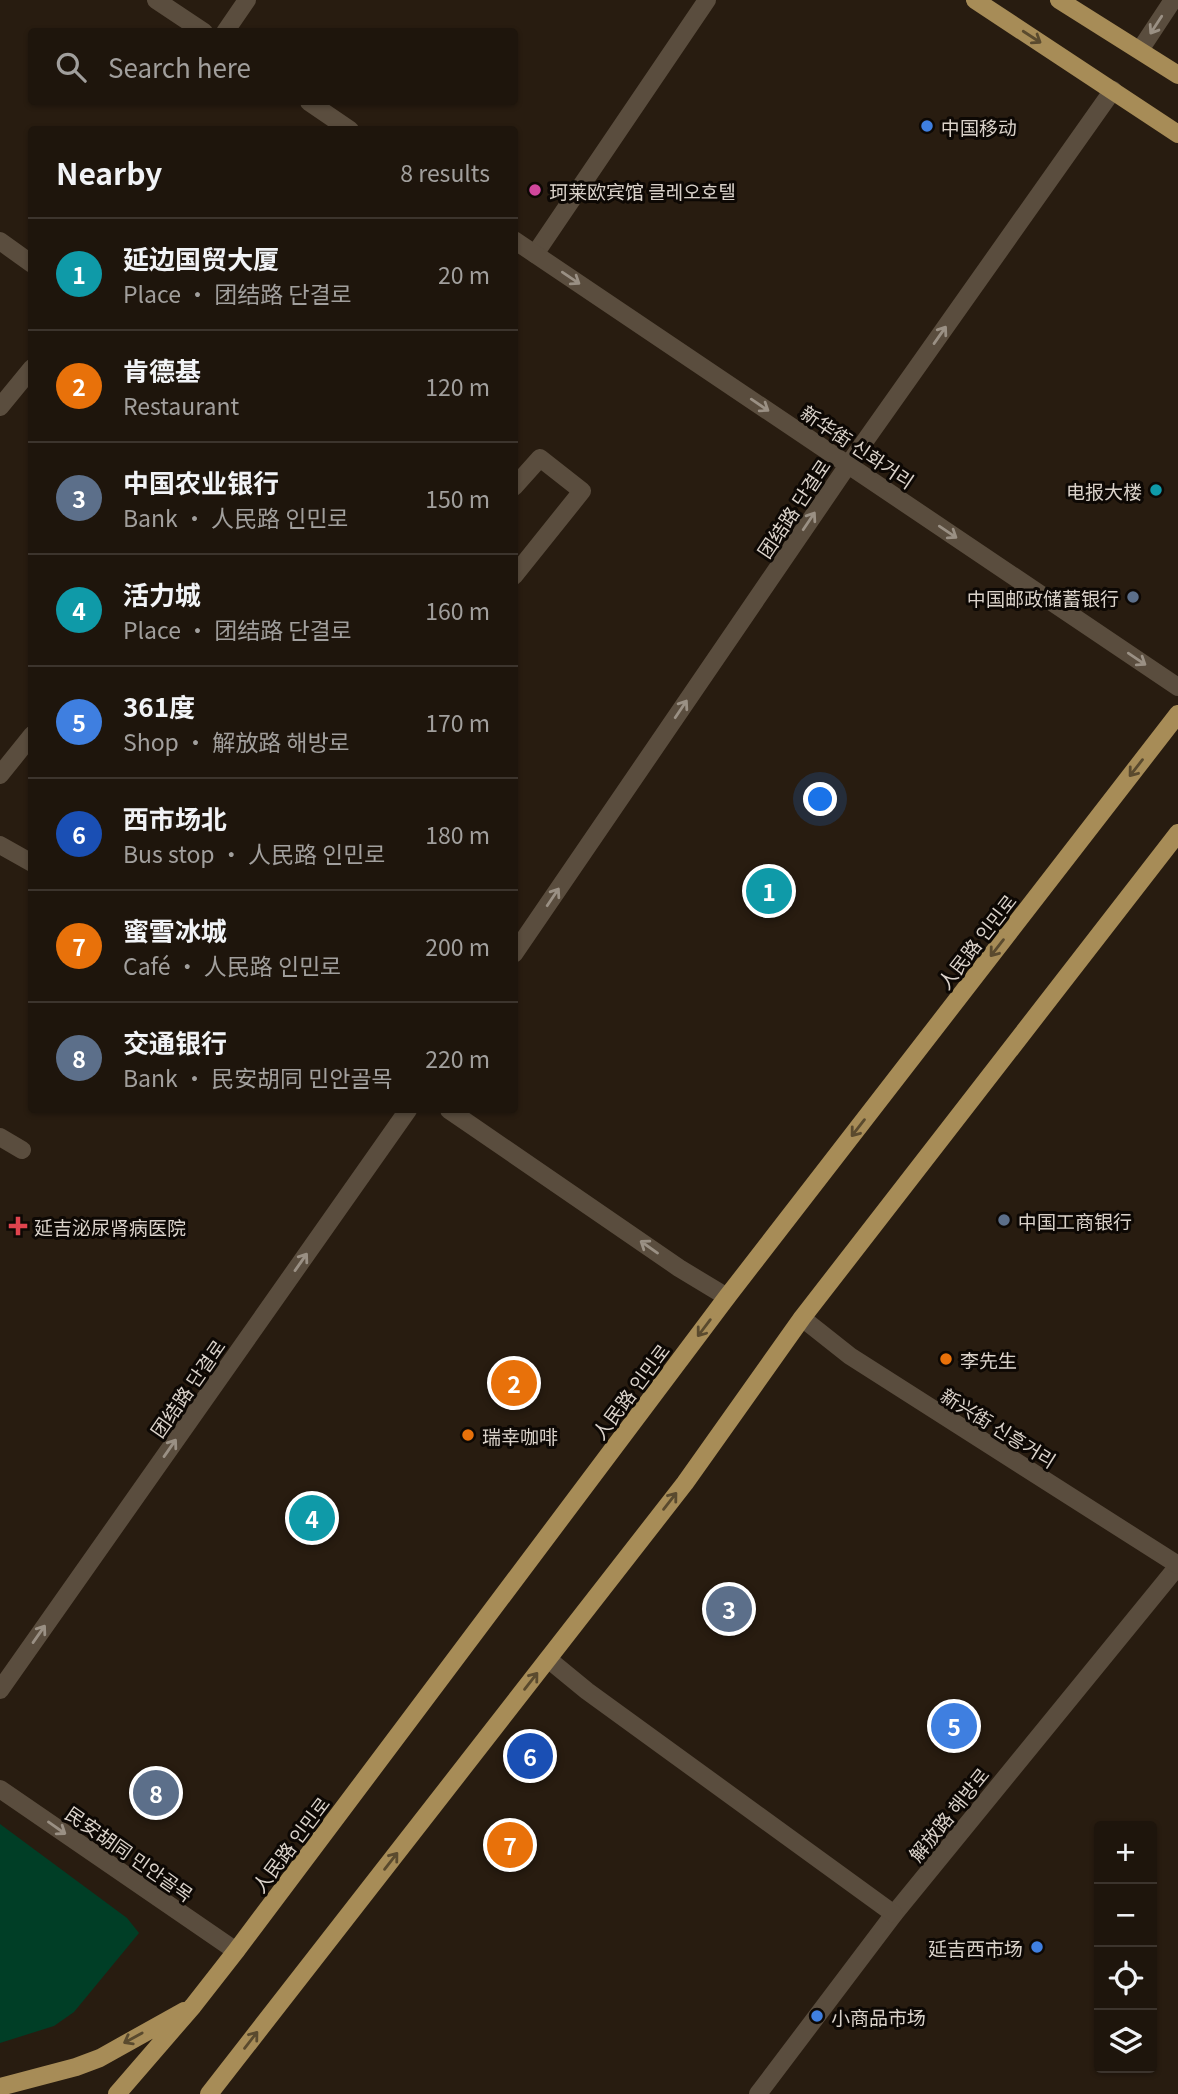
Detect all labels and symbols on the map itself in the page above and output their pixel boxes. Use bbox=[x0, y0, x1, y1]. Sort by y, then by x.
one-way arrow bbox=[1149, 15, 1164, 34]
one-way arrow bbox=[1022, 30, 1041, 44]
place label: 中国移动 bbox=[941, 113, 1017, 140]
marker: 中国移动 bbox=[919, 118, 935, 134]
place label: 珂莱欧宾馆 클레오호텔 bbox=[549, 177, 736, 204]
marker: 珂莱欧宾馆 클레오호텔 bbox=[527, 182, 543, 198]
one-way arrow bbox=[561, 271, 580, 285]
one-way arrow bbox=[933, 326, 947, 345]
street label: 新华街 신화거리 bbox=[796, 398, 920, 494]
one-way arrow bbox=[749, 399, 769, 413]
street label: 团结路 단결로 bbox=[750, 453, 836, 563]
place label: 电报大楼 bbox=[1066, 477, 1142, 504]
marker: 电报大楼 bbox=[1148, 482, 1164, 498]
one-way arrow bbox=[802, 512, 816, 531]
one-way arrow bbox=[938, 526, 958, 540]
place label: 中国邮政储蓄银行 bbox=[967, 584, 1119, 611]
marker: 中国邮政储蓄银行 bbox=[1125, 589, 1141, 605]
one-way arrow bbox=[1127, 652, 1146, 666]
one-way arrow bbox=[674, 700, 688, 719]
one-way arrow bbox=[1129, 758, 1144, 777]
your location bbox=[803, 782, 837, 816]
pin: 1 bbox=[746, 865, 792, 917]
one-way arrow bbox=[546, 888, 560, 907]
street label: 人民路 인민로 bbox=[930, 888, 1022, 994]
one-way arrow bbox=[990, 938, 1005, 957]
one-way arrow bbox=[850, 1118, 865, 1137]
place label: 中国工商银行 bbox=[1018, 1207, 1132, 1234]
marker: 中国工商银行 bbox=[996, 1212, 1012, 1228]
place label: 延吉泌尿肾病医院 bbox=[34, 1213, 186, 1240]
marker: 延吉泌尿肾病医院 bbox=[8, 1216, 28, 1236]
one-way arrow bbox=[640, 1240, 659, 1254]
one-way arrow bbox=[294, 1253, 308, 1272]
one-way arrow bbox=[697, 1318, 712, 1337]
street label: 团结路 단결로 bbox=[143, 1334, 231, 1442]
street label: 人民路 인민로 bbox=[585, 1337, 675, 1445]
place label: 李先生 bbox=[960, 1346, 1017, 1373]
marker: 李先生 bbox=[938, 1351, 954, 1367]
pin: 2 bbox=[491, 1357, 537, 1409]
street label: 新兴街 신흥거리 bbox=[936, 1381, 1062, 1473]
place label: 瑞幸咖啡 bbox=[482, 1422, 558, 1449]
marker: 瑞幸咖啡 bbox=[460, 1427, 476, 1443]
one-way arrow bbox=[163, 1439, 177, 1458]
pin: 4 bbox=[289, 1492, 335, 1544]
one-way arrow bbox=[663, 1493, 678, 1511]
pin: 3 bbox=[706, 1583, 752, 1635]
one-way arrow bbox=[32, 1625, 46, 1644]
one-way arrow bbox=[523, 1672, 538, 1691]
pin: 5 bbox=[931, 1700, 977, 1752]
pin: 6 bbox=[507, 1730, 553, 1782]
street label: 解放路 해방로 bbox=[902, 1761, 994, 1867]
pin: 8 bbox=[133, 1767, 179, 1819]
street label: 人民路 인민로 bbox=[245, 1790, 335, 1898]
street label: 民安胡同 민안골목 bbox=[61, 1799, 199, 1907]
pin: 7 bbox=[487, 1819, 533, 1871]
one-way arrow bbox=[47, 1821, 66, 1835]
one-way arrow bbox=[383, 1852, 399, 1870]
place label: 延吉西市场 bbox=[928, 1934, 1023, 1961]
marker: 延吉西市场 bbox=[1029, 1939, 1045, 1955]
place label: 小商品市场 bbox=[831, 2003, 926, 2030]
marker: 小商品市场 bbox=[809, 2008, 825, 2024]
one-way arrow bbox=[244, 2031, 259, 2050]
one-way arrow bbox=[123, 2032, 144, 2045]

